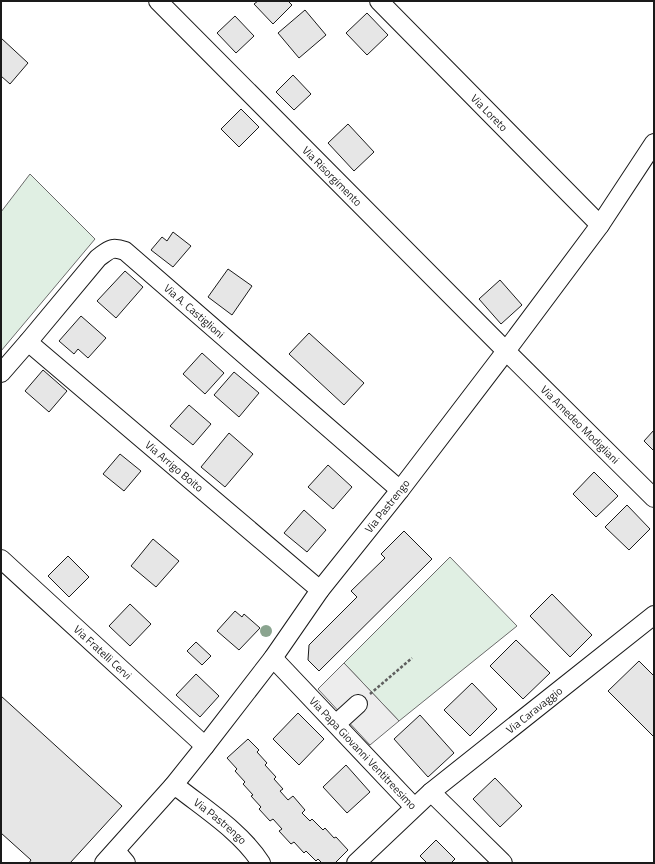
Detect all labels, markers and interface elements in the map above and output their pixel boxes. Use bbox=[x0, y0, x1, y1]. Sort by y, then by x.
street label: Via Loreto bbox=[467, 91, 511, 135]
street label: Via Risorgimento bbox=[299, 142, 366, 210]
street label: Via A. Castiglioni bbox=[160, 280, 228, 342]
street label: Via Amedeo Modigliani bbox=[537, 382, 623, 467]
street label: Via Arrigo Boito bbox=[142, 437, 207, 496]
street label: Via Pastrengo bbox=[361, 476, 414, 536]
street label: Via Fratelli Cervi bbox=[70, 621, 135, 683]
street label: Via Caravaggio bbox=[503, 683, 566, 737]
street label: Via Papa Giovanni Ventitreesimo bbox=[306, 693, 420, 813]
street label: Via Pastrengo bbox=[190, 794, 250, 848]

